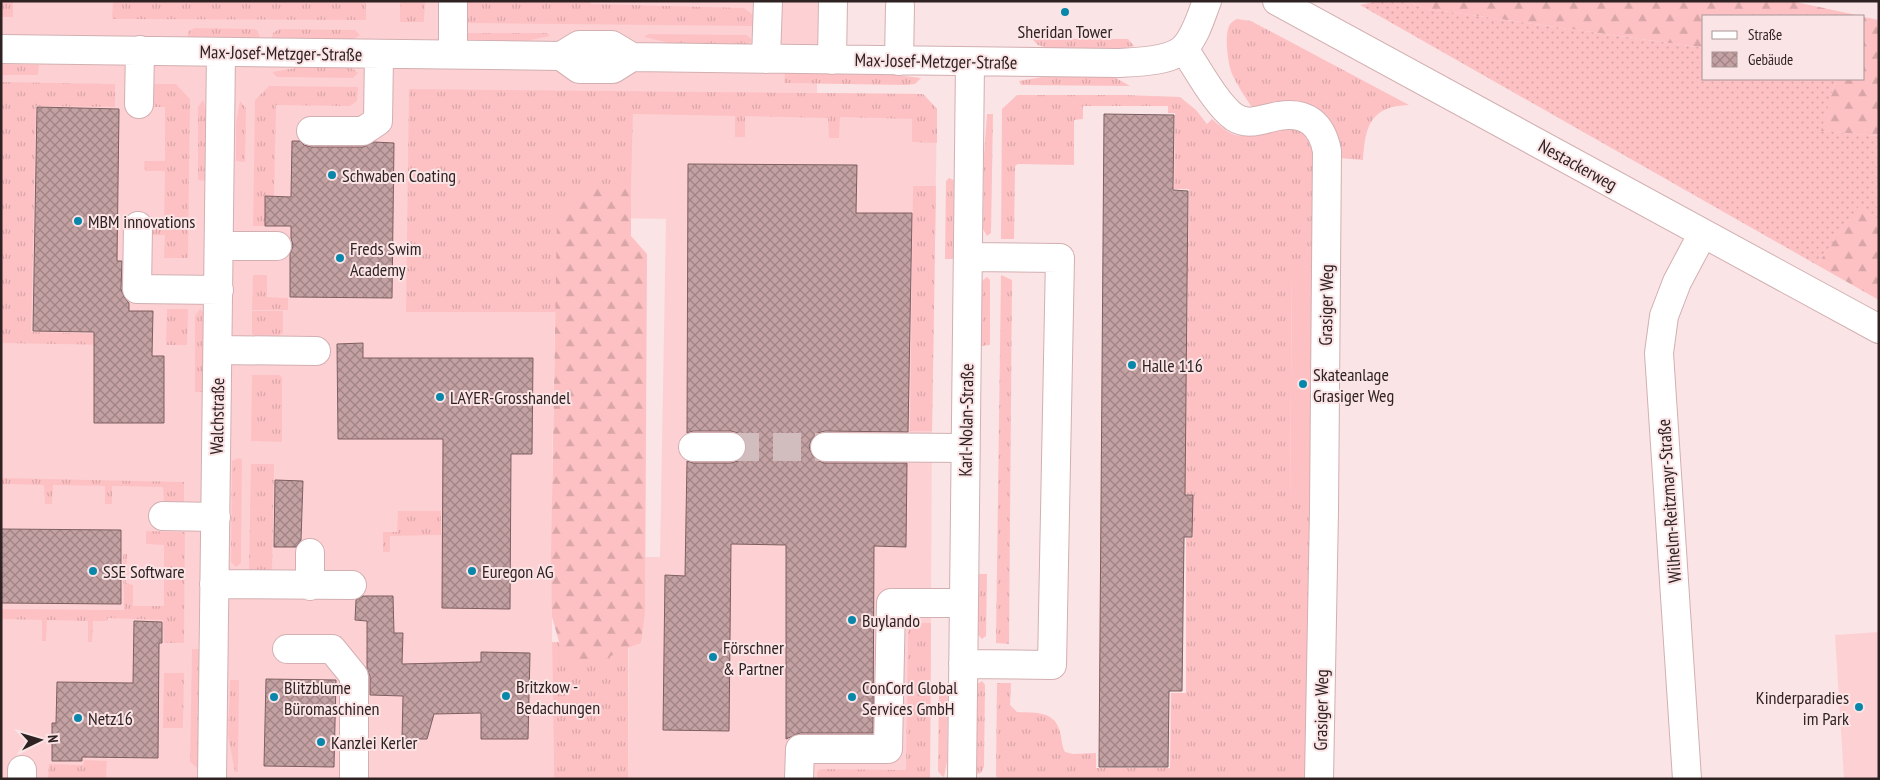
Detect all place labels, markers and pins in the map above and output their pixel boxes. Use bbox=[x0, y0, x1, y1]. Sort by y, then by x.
marker: Sheridan Tower bbox=[1059, 6, 1071, 18]
place label: Sheridan Tower bbox=[1018, 20, 1112, 43]
place label: Schwaben Coating bbox=[342, 164, 456, 187]
marker: Schwaben Coating bbox=[326, 169, 338, 181]
place label: MBM innovations bbox=[88, 210, 195, 233]
marker: MBM innovations bbox=[72, 215, 84, 227]
place label: Freds Swim Academy bbox=[350, 237, 421, 281]
marker: Freds Swim Academy bbox=[334, 252, 346, 264]
place label: Halle 116 bbox=[1142, 354, 1203, 377]
marker: Halle 116 bbox=[1126, 359, 1138, 371]
place label: Skateanlage Grasiger Weg bbox=[1313, 363, 1394, 407]
marker: Skateanlage Grasiger Weg bbox=[1297, 378, 1309, 390]
place label: LAYER-Grosshandel bbox=[450, 386, 571, 409]
marker: LAYER-Grosshandel bbox=[434, 391, 446, 403]
place label: SSE Software bbox=[103, 560, 185, 583]
place label: Euregon AG bbox=[482, 560, 554, 583]
marker: SSE Software bbox=[87, 565, 99, 577]
marker: Euregon AG bbox=[466, 565, 478, 577]
place label: Buylando bbox=[862, 609, 920, 632]
marker: Buylando bbox=[846, 614, 858, 626]
place label: Förschner & Partner bbox=[723, 636, 784, 680]
marker: Förschner & Partner bbox=[707, 651, 719, 663]
place label: Britzkow - Bedachungen bbox=[516, 675, 600, 719]
place label: Blitzblume Büromaschinen bbox=[284, 676, 379, 720]
place label: ConCord Global Services GmbH bbox=[862, 676, 958, 720]
place label: Kinderparadies im Park bbox=[1756, 686, 1849, 730]
marker: Britzkow - Bedachungen bbox=[500, 690, 512, 702]
marker: Blitzblume Büromaschinen bbox=[268, 691, 280, 703]
marker: ConCord Global Services GmbH bbox=[846, 691, 858, 703]
marker: Kinderparadies im Park bbox=[1853, 701, 1865, 713]
place label: Netz16 bbox=[88, 707, 133, 730]
marker: Netz16 bbox=[72, 712, 84, 724]
place label: Kanzlei Kerler bbox=[331, 731, 418, 754]
marker: Kanzlei Kerler bbox=[315, 736, 327, 748]

